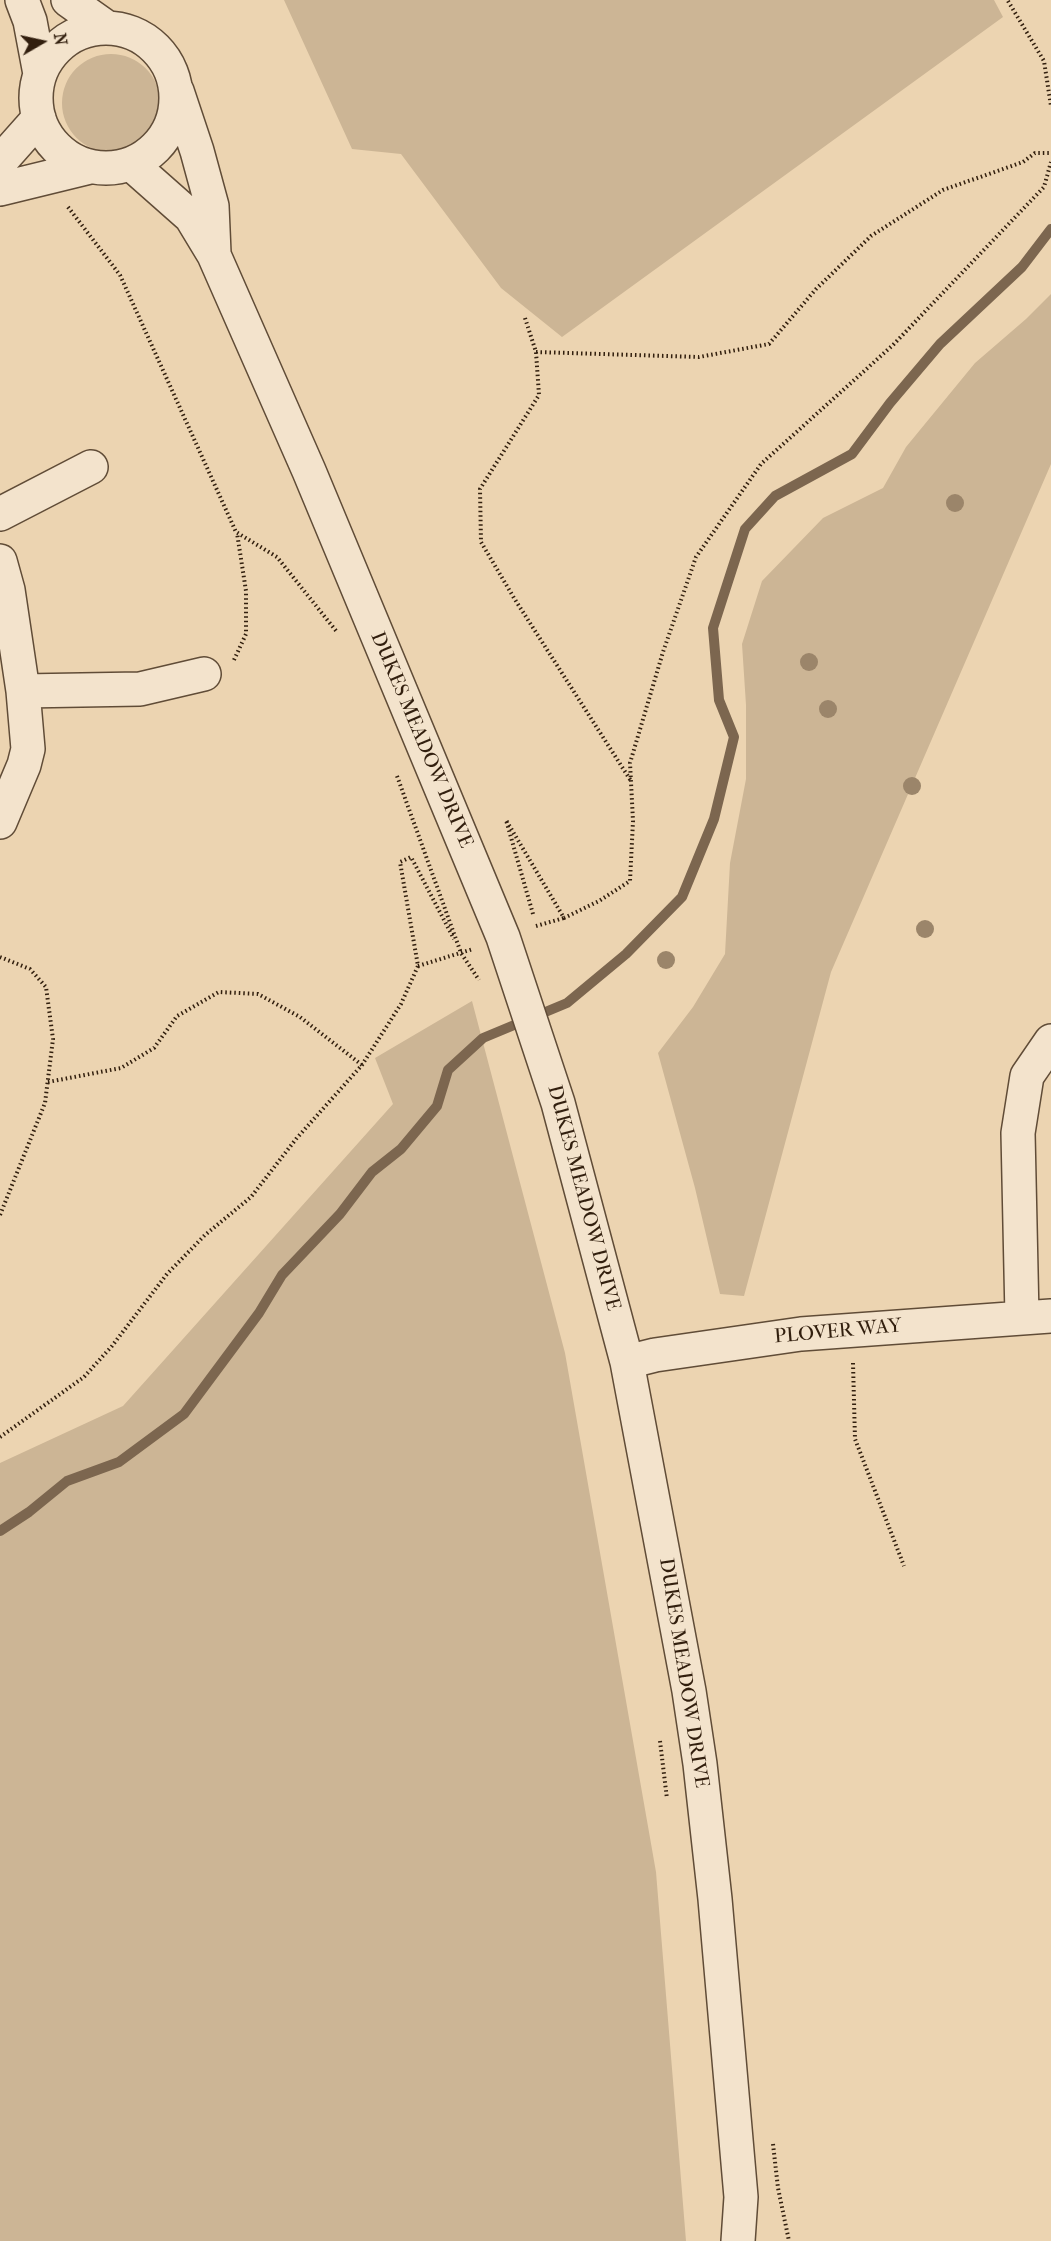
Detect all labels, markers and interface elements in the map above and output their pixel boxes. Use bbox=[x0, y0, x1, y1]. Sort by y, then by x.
north arrow bbox=[12, 12, 72, 72]
text: N bbox=[50, 32, 71, 47]
street label: DUKES MEADOW DRIVE bbox=[365, 628, 477, 852]
street label: DUKES MEADOW DRIVE bbox=[541, 1083, 625, 1313]
street label: PLOVER WAY bbox=[773, 1314, 903, 1350]
street label: DUKES MEADOW DRIVE bbox=[653, 1556, 713, 1790]

